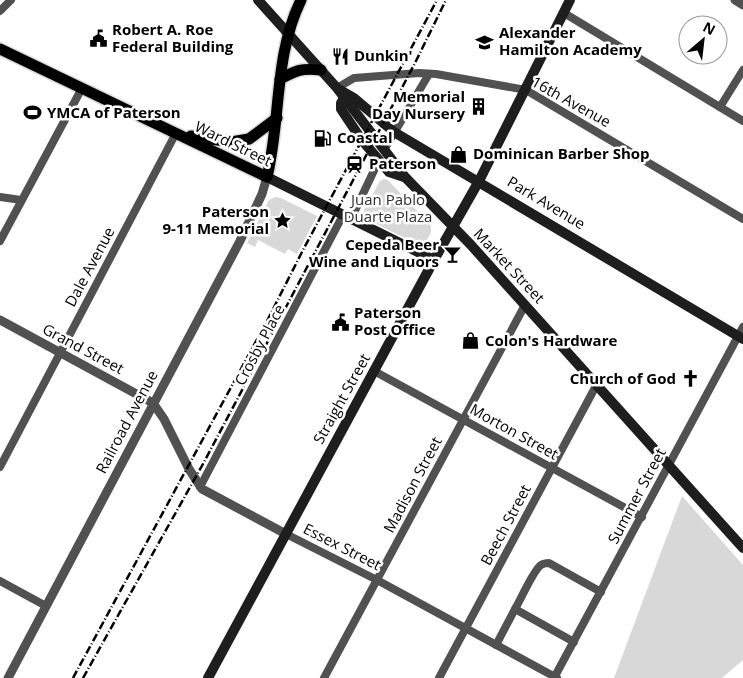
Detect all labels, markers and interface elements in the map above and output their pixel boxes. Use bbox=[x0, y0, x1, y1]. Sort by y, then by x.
north arrow bbox=[678, 15, 728, 65]
text: N bbox=[700, 17, 719, 39]
place label: Robert A. Roe Federal Building bbox=[112, 19, 234, 56]
place label: Alexander Hamilton Academy bbox=[499, 22, 642, 59]
public building icon: Robert A. Roe Federal Building bbox=[88, 29, 108, 49]
school or university icon: Alexander Hamilton Academy bbox=[475, 32, 495, 52]
place label: Dunkin' bbox=[354, 45, 413, 65]
restaurant icon: Dunkin' bbox=[330, 46, 350, 66]
street label: 16th Avenue bbox=[528, 71, 615, 131]
place label: Memorial Day Nursery bbox=[372, 86, 465, 123]
building icon: Memorial Day Nursery bbox=[469, 96, 489, 116]
place label: YMCA of Paterson bbox=[47, 102, 181, 122]
sports icon: YMCA of Paterson bbox=[23, 103, 43, 123]
street label: Ward Street bbox=[192, 116, 275, 170]
place label: Coastal bbox=[337, 127, 393, 147]
fuel station icon: Coastal bbox=[313, 128, 333, 148]
place label: Dominican Barber Shop bbox=[473, 143, 650, 163]
shop icon: Dominican Barber Shop bbox=[449, 144, 469, 164]
place label: Paterson bbox=[369, 153, 436, 173]
station icon: Paterson bbox=[345, 154, 365, 174]
street label: Park Avenue bbox=[504, 171, 589, 233]
park label: Juan Pablo Duarte Plaza bbox=[344, 189, 432, 226]
place label: Paterson 9-11 Memorial bbox=[162, 201, 269, 238]
place icon: Paterson 9-11 Memorial bbox=[273, 211, 293, 231]
street label: Dale Avenue bbox=[60, 223, 118, 310]
street label: Market Street bbox=[470, 224, 550, 307]
place label: Cepeda Beer Wine and Liquors bbox=[309, 234, 439, 271]
bar icon: Cepeda Beer Wine and Liquors bbox=[443, 244, 463, 264]
street label: Crosby Place bbox=[229, 301, 289, 389]
place label: Paterson Post Office bbox=[354, 302, 435, 339]
public building icon: Paterson Post Office bbox=[330, 312, 350, 332]
street label: Grand Street bbox=[39, 318, 128, 378]
place label: Colon's Hardware bbox=[485, 330, 617, 350]
shop icon: Colon's Hardware bbox=[461, 331, 481, 351]
street label: Straight Street bbox=[308, 350, 374, 447]
street label: Railroad Avenue bbox=[91, 367, 162, 477]
place label: Church of God bbox=[570, 368, 676, 388]
church icon: Church of God bbox=[680, 369, 700, 389]
street label: Morton Street bbox=[467, 399, 562, 464]
street label: Madison Street bbox=[378, 433, 446, 536]
street label: Summer Street bbox=[603, 444, 670, 547]
street label: Beech Street bbox=[475, 481, 535, 568]
street label: Essex Street bbox=[300, 518, 385, 574]

